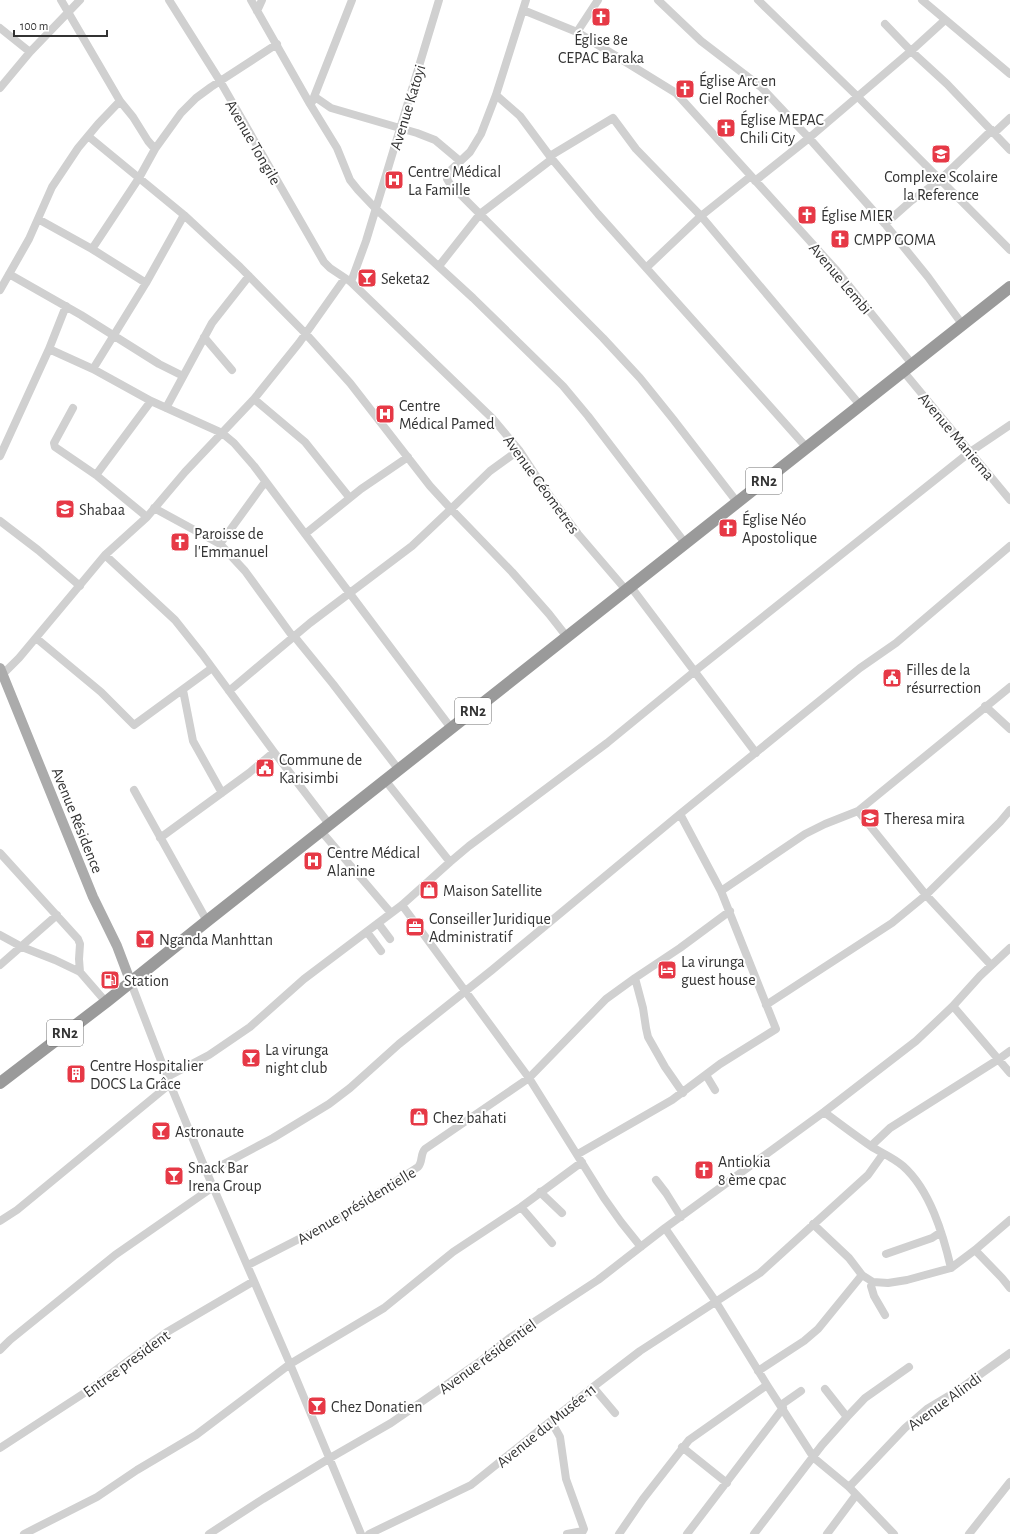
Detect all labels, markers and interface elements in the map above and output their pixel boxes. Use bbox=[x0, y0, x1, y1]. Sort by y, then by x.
church icon: Église 8e CEPAC Baraka bbox=[590, 6, 612, 28]
scale bar bbox=[14, 12, 107, 38]
text: 100 m bbox=[20, 20, 48, 32]
place label: Église 8e CEPAC Baraka bbox=[558, 30, 644, 66]
street label: Avenue Katoyi bbox=[387, 63, 429, 152]
place label: Église Arc en Ciel Rocher bbox=[699, 71, 776, 107]
church icon: Église Arc en Ciel Rocher bbox=[674, 78, 696, 100]
street label: Avenue Tongile bbox=[222, 97, 284, 188]
place label: Église MEPAC Chili City bbox=[740, 110, 824, 147]
church icon: Église MEPAC Chili City bbox=[715, 117, 737, 139]
school or university icon: Complexe Scolaire la Reference bbox=[930, 143, 952, 165]
place label: Centre Médical La Famille bbox=[408, 164, 501, 198]
hospital icon: Centre Médical La Famille bbox=[383, 169, 405, 191]
place label: Complexe Scolaire la Reference bbox=[884, 169, 998, 203]
church icon: Église MIER bbox=[796, 204, 818, 226]
place label: Église MIER bbox=[821, 206, 893, 224]
church icon: CMPP GOMA bbox=[829, 228, 851, 250]
place label: CMPP GOMA bbox=[854, 232, 936, 248]
street label: Avenue Lembi bbox=[806, 240, 875, 317]
bar icon: Seketa2 bbox=[356, 267, 378, 289]
place label: Seketa2 bbox=[381, 271, 430, 287]
street label: Avenue Maniema bbox=[915, 390, 997, 483]
place label: Centre Médical Pamed bbox=[399, 398, 494, 432]
hospital icon: Centre Médical Pamed bbox=[374, 403, 396, 425]
street label: Avenue Géometres bbox=[500, 432, 582, 537]
road number: RN2 bbox=[746, 468, 782, 494]
school or university icon: Shabaa bbox=[54, 498, 76, 520]
place label: Shabaa bbox=[79, 502, 125, 518]
place label: Église Néo Apostolique bbox=[742, 510, 817, 546]
church icon: Église Néo Apostolique bbox=[717, 517, 739, 539]
place label: Paroisse de l'Emmanuel bbox=[194, 526, 269, 560]
church icon: Paroisse de l'Emmanuel bbox=[169, 531, 191, 553]
place label: Filles de la résurrection bbox=[906, 662, 981, 696]
public building icon: Filles de la résurrection bbox=[881, 667, 903, 689]
road number: RN2 bbox=[455, 698, 491, 724]
place label: Commune de Karisimbi bbox=[279, 752, 362, 786]
public building icon: Commune de Karisimbi bbox=[254, 757, 276, 779]
street label: Avenue Résidence bbox=[49, 765, 106, 875]
school or university icon: Theresa mira bbox=[859, 807, 881, 829]
place label: Theresa mira bbox=[884, 811, 965, 827]
place label: Centre Médical Alanine bbox=[327, 845, 420, 879]
hospital icon: Centre Médical Alanine bbox=[302, 850, 324, 872]
shop icon: Maison Satellite bbox=[418, 879, 440, 901]
place label: Maison Satellite bbox=[443, 883, 542, 899]
place label: Conseiller Juridique Administratif bbox=[429, 911, 551, 945]
office icon: Conseiller Juridique Administratif bbox=[404, 916, 426, 938]
bar icon: Nganda Manhttan bbox=[134, 928, 156, 950]
place label: Nganda Manhttan bbox=[159, 932, 273, 948]
place label: La virunga guest house bbox=[681, 954, 756, 988]
hotel icon: La virunga guest house bbox=[656, 959, 678, 981]
fuel station icon: Station bbox=[99, 969, 121, 991]
place label: Station bbox=[124, 973, 169, 989]
road number: RN2 bbox=[47, 1020, 83, 1046]
place label: La virunga night club bbox=[265, 1042, 329, 1076]
bar icon: La virunga night club bbox=[240, 1047, 262, 1069]
place label: Centre Hospitalier DOCS La Grâce bbox=[90, 1058, 204, 1092]
building icon: Centre Hospitalier DOCS La Grâce bbox=[65, 1063, 87, 1085]
shop icon: Chez bahati bbox=[408, 1106, 430, 1128]
place label: Chez bahati bbox=[433, 1110, 507, 1126]
bar icon: Astronaute bbox=[150, 1120, 172, 1142]
place label: Astronaute bbox=[175, 1124, 244, 1140]
place label: Antiokia 8 ème cpac bbox=[718, 1154, 786, 1188]
church icon: Antiokia 8 ème cpac bbox=[693, 1159, 715, 1181]
place label: Snack Bar Irena Group bbox=[188, 1160, 262, 1194]
street label: Avenue présidentielle bbox=[294, 1164, 419, 1248]
bar icon: Snack Bar Irena Group bbox=[163, 1165, 185, 1187]
street label: Avenue résidentiel bbox=[436, 1316, 539, 1397]
street label: Entree president bbox=[80, 1327, 173, 1400]
street label: Avenue Alindi bbox=[905, 1370, 984, 1434]
street label: Avenue du Musée 11 bbox=[494, 1381, 600, 1471]
bar icon: Chez Donatien bbox=[306, 1395, 328, 1417]
place label: Chez Donatien bbox=[331, 1399, 423, 1415]

